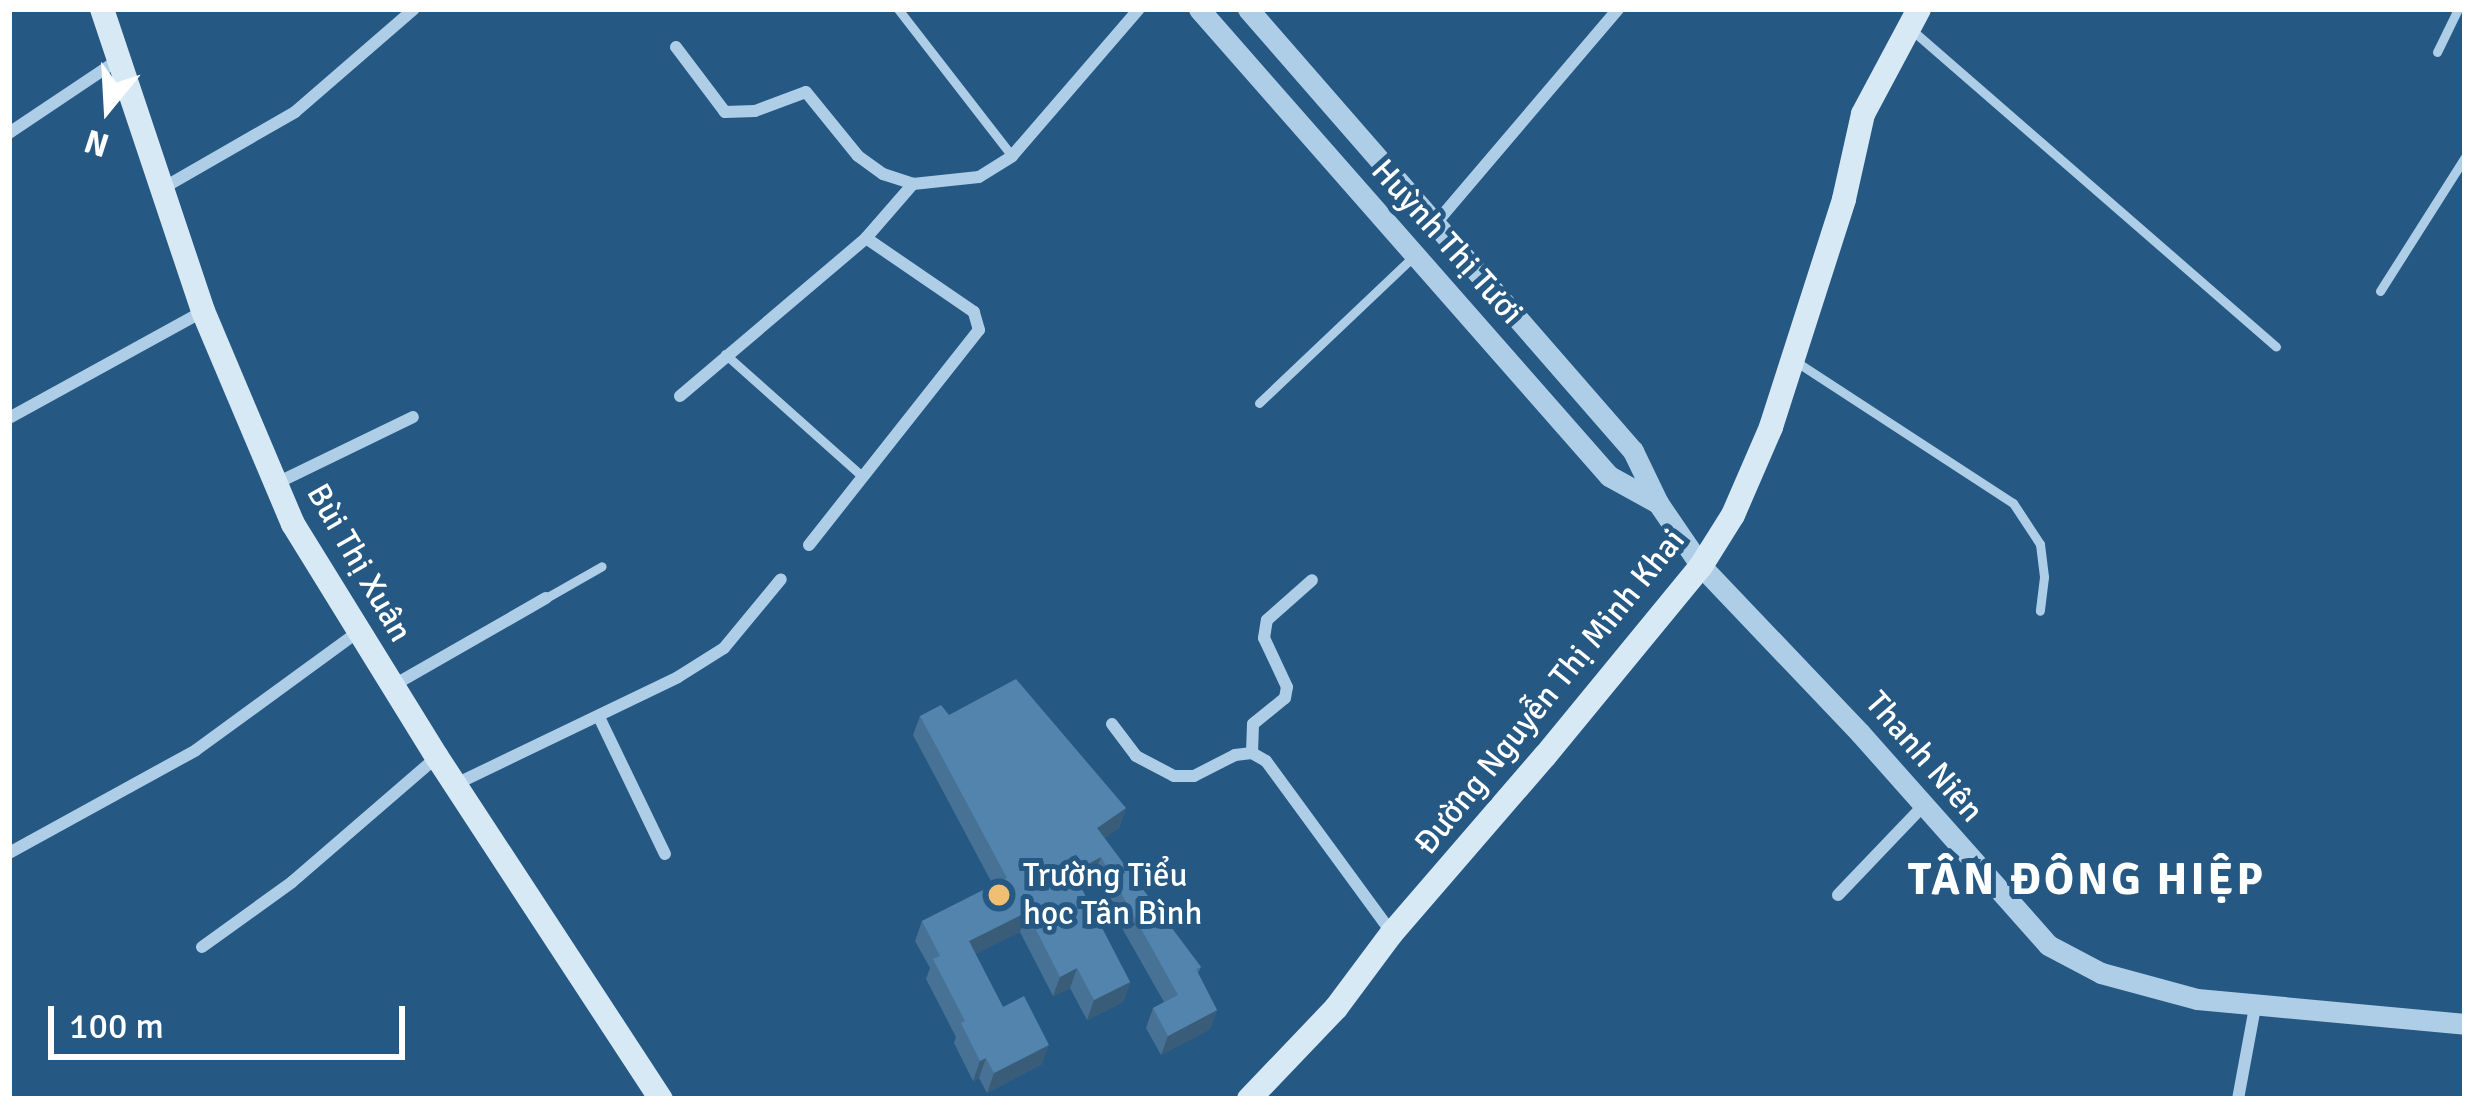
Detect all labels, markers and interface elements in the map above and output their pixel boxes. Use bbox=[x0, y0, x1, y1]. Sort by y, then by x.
north arrow bbox=[48, 48, 168, 168]
text: N bbox=[79, 120, 114, 166]
street label: Huỳnh Thị Tươi bbox=[1363, 152, 1531, 332]
street label: Bùi Thị Xuân bbox=[298, 477, 420, 649]
street label: Đường Nguyễn Thị Minh Khai bbox=[1406, 521, 1694, 863]
street label: Thanh Niên bbox=[1857, 684, 1991, 830]
district label: TÂN ĐÔNG HIỆP bbox=[1908, 853, 2266, 907]
place label: Trường Tiểu học Tân Bình bbox=[1023, 856, 1202, 934]
marker: Trường Tiểu học Tân Bình bbox=[986, 882, 1012, 908]
scale bar bbox=[54, 982, 411, 1056]
text: 100 m bbox=[69, 1004, 164, 1049]

